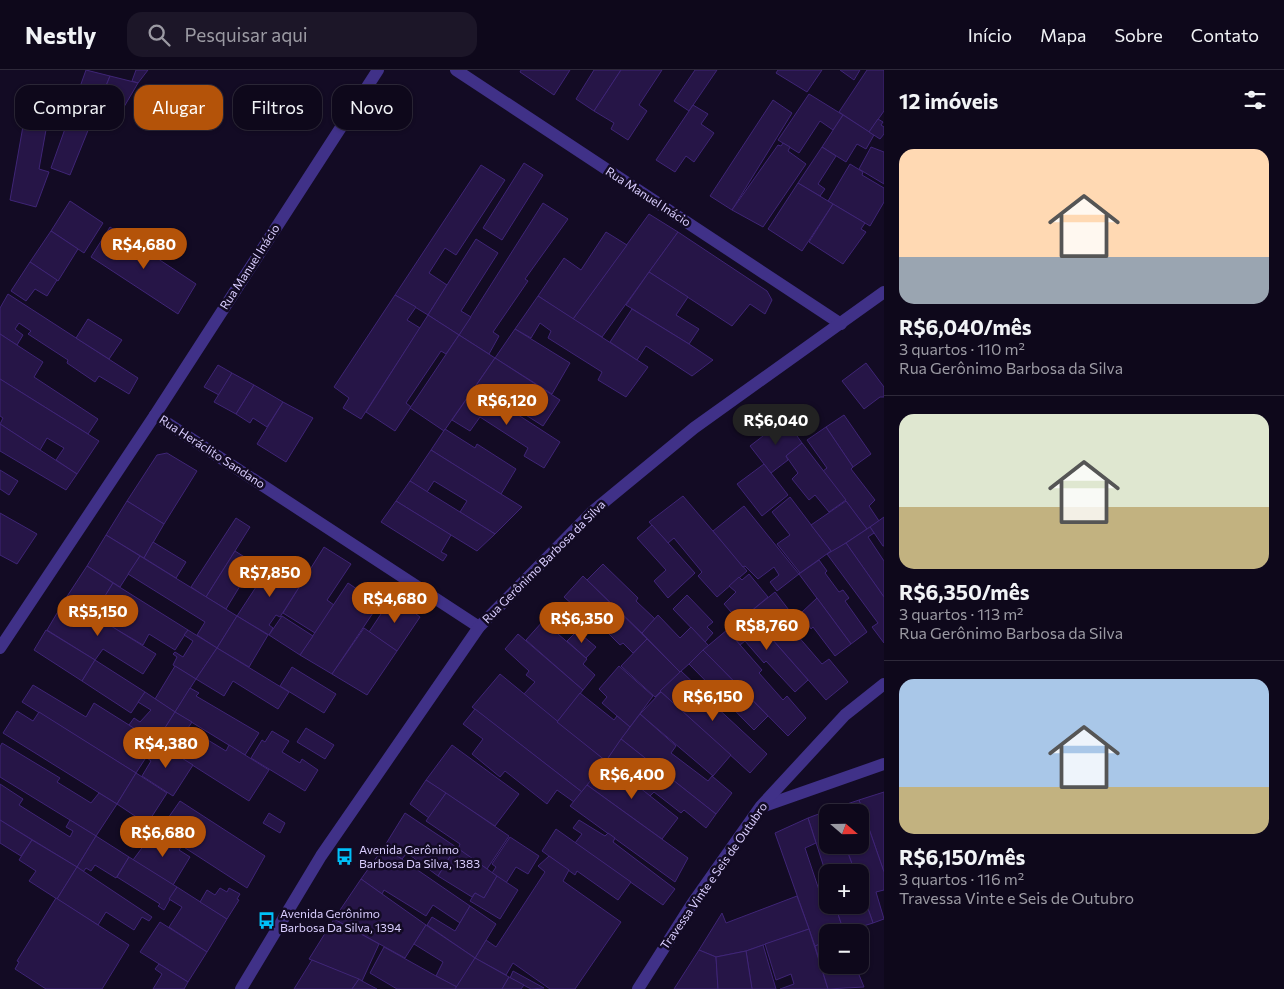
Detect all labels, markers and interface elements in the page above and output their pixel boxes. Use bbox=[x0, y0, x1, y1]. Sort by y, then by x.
search box bbox=[127, 12, 477, 57]
text: Nestly bbox=[25, 20, 97, 49]
icon: search bbox=[145, 21, 173, 49]
text: Pesquisar aqui bbox=[185, 23, 308, 46]
text: Início bbox=[968, 24, 1012, 46]
text: Mapa bbox=[1040, 24, 1086, 46]
text: Sobre bbox=[1114, 24, 1163, 46]
text: Contato bbox=[1191, 24, 1259, 46]
chip: Comprar bbox=[15, 85, 124, 130]
chip: Alugar bbox=[134, 85, 223, 130]
chip: Filtros bbox=[233, 85, 322, 130]
chip: Novo bbox=[332, 85, 412, 130]
icon: filters bbox=[1241, 86, 1269, 114]
text: 12 imóveis bbox=[899, 88, 998, 113]
street label: Rua Manuel Inácio bbox=[603, 163, 694, 229]
icon: home bbox=[1039, 181, 1129, 271]
street label: Rua Manuel Inácio bbox=[216, 221, 282, 312]
pin: R$4,680 bbox=[98, 228, 190, 270]
text: R$4,680 bbox=[112, 234, 176, 253]
text: R$6,040/mês bbox=[899, 314, 1032, 339]
text: 3 quartos · 110 m² bbox=[899, 339, 1025, 358]
text: Rua Gerônimo Barbosa da Silva bbox=[899, 358, 1123, 377]
pin: R$6,120 bbox=[461, 384, 553, 426]
text: R$6,120 bbox=[477, 390, 537, 409]
pin: R$6,040 bbox=[730, 404, 822, 446]
text: R$6,040 bbox=[744, 410, 808, 429]
street label: Rua Heráclito Sandano bbox=[157, 412, 268, 491]
icon: home bbox=[1039, 447, 1129, 537]
street label: Rua Gerônimo Barbosa da Silva bbox=[479, 497, 608, 626]
pin: R$7,850 bbox=[224, 556, 316, 598]
text: R$7,850 bbox=[239, 562, 301, 581]
text: R$6,350/mês bbox=[899, 579, 1030, 604]
pin: R$4,680 bbox=[349, 582, 441, 624]
text: R$4,680 bbox=[363, 588, 427, 607]
pin: R$5,150 bbox=[52, 594, 144, 637]
text: R$5,150 bbox=[68, 601, 128, 620]
pin: R$6,350 bbox=[536, 602, 628, 644]
text: 3 quartos · 113 m² bbox=[899, 604, 1024, 623]
text: R$6,350 bbox=[550, 608, 614, 627]
pin: R$8,760 bbox=[721, 608, 813, 651]
text: R$8,760 bbox=[736, 615, 798, 634]
text: Rua Gerônimo Barbosa da Silva bbox=[899, 623, 1123, 642]
pin: R$6,150 bbox=[667, 680, 759, 722]
text: R$6,150 bbox=[683, 686, 743, 705]
icon: home bbox=[1039, 712, 1129, 802]
pin: R$4,380 bbox=[120, 726, 212, 769]
text: R$4,380 bbox=[134, 733, 198, 752]
pin: R$6,400 bbox=[586, 758, 678, 800]
text: R$6,400 bbox=[600, 764, 664, 783]
street label: Travessa Vinte e Seis de Outubro bbox=[657, 799, 769, 952]
north arrow bbox=[819, 804, 869, 854]
map controls bbox=[819, 804, 869, 974]
pin: R$6,680 bbox=[117, 816, 209, 858]
text: R$6,680 bbox=[131, 822, 195, 841]
place label: Avenida Gerônimo Barbosa Da Silva, 1383 bbox=[359, 842, 480, 870]
text: R$6,150/mês bbox=[899, 844, 1025, 869]
bus stop icon: Avenida Gerônimo Barbosa Da Silva, 1383 bbox=[335, 847, 355, 867]
button: + bbox=[819, 864, 869, 914]
text: 3 quartos · 116 m² bbox=[899, 869, 1024, 888]
text: Travessa Vinte e Seis de Outubro bbox=[899, 888, 1134, 907]
place label: Avenida Gerônimo Barbosa Da Silva, 1394 bbox=[280, 906, 401, 934]
bus stop icon: Avenida Gerônimo Barbosa Da Silva, 1394 bbox=[256, 911, 276, 931]
button: − bbox=[819, 924, 869, 974]

